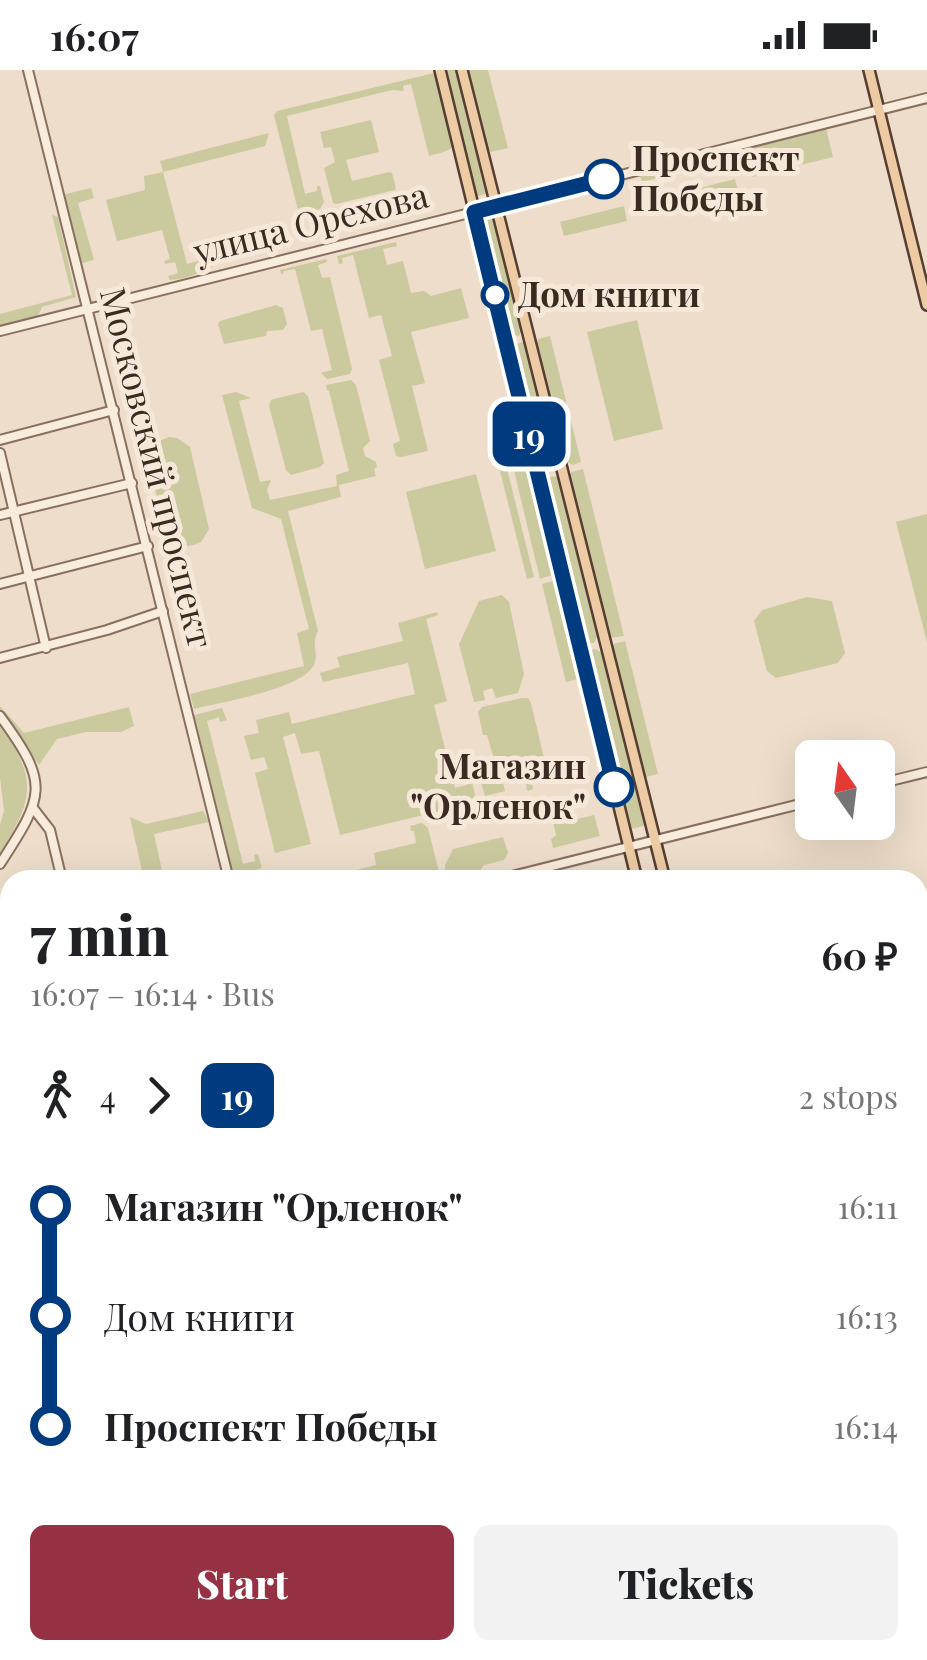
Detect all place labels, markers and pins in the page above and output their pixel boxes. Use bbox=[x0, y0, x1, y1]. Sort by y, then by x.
place label: Проспект Победы bbox=[632, 133, 800, 220]
marker: Проспект Победы bbox=[585, 160, 623, 198]
place label: Дом книги bbox=[518, 269, 700, 316]
marker: Дом книги bbox=[482, 282, 508, 308]
place label: Магазин "Орленок" bbox=[410, 741, 586, 828]
marker: Магазин "Орленок" bbox=[595, 768, 633, 806]

